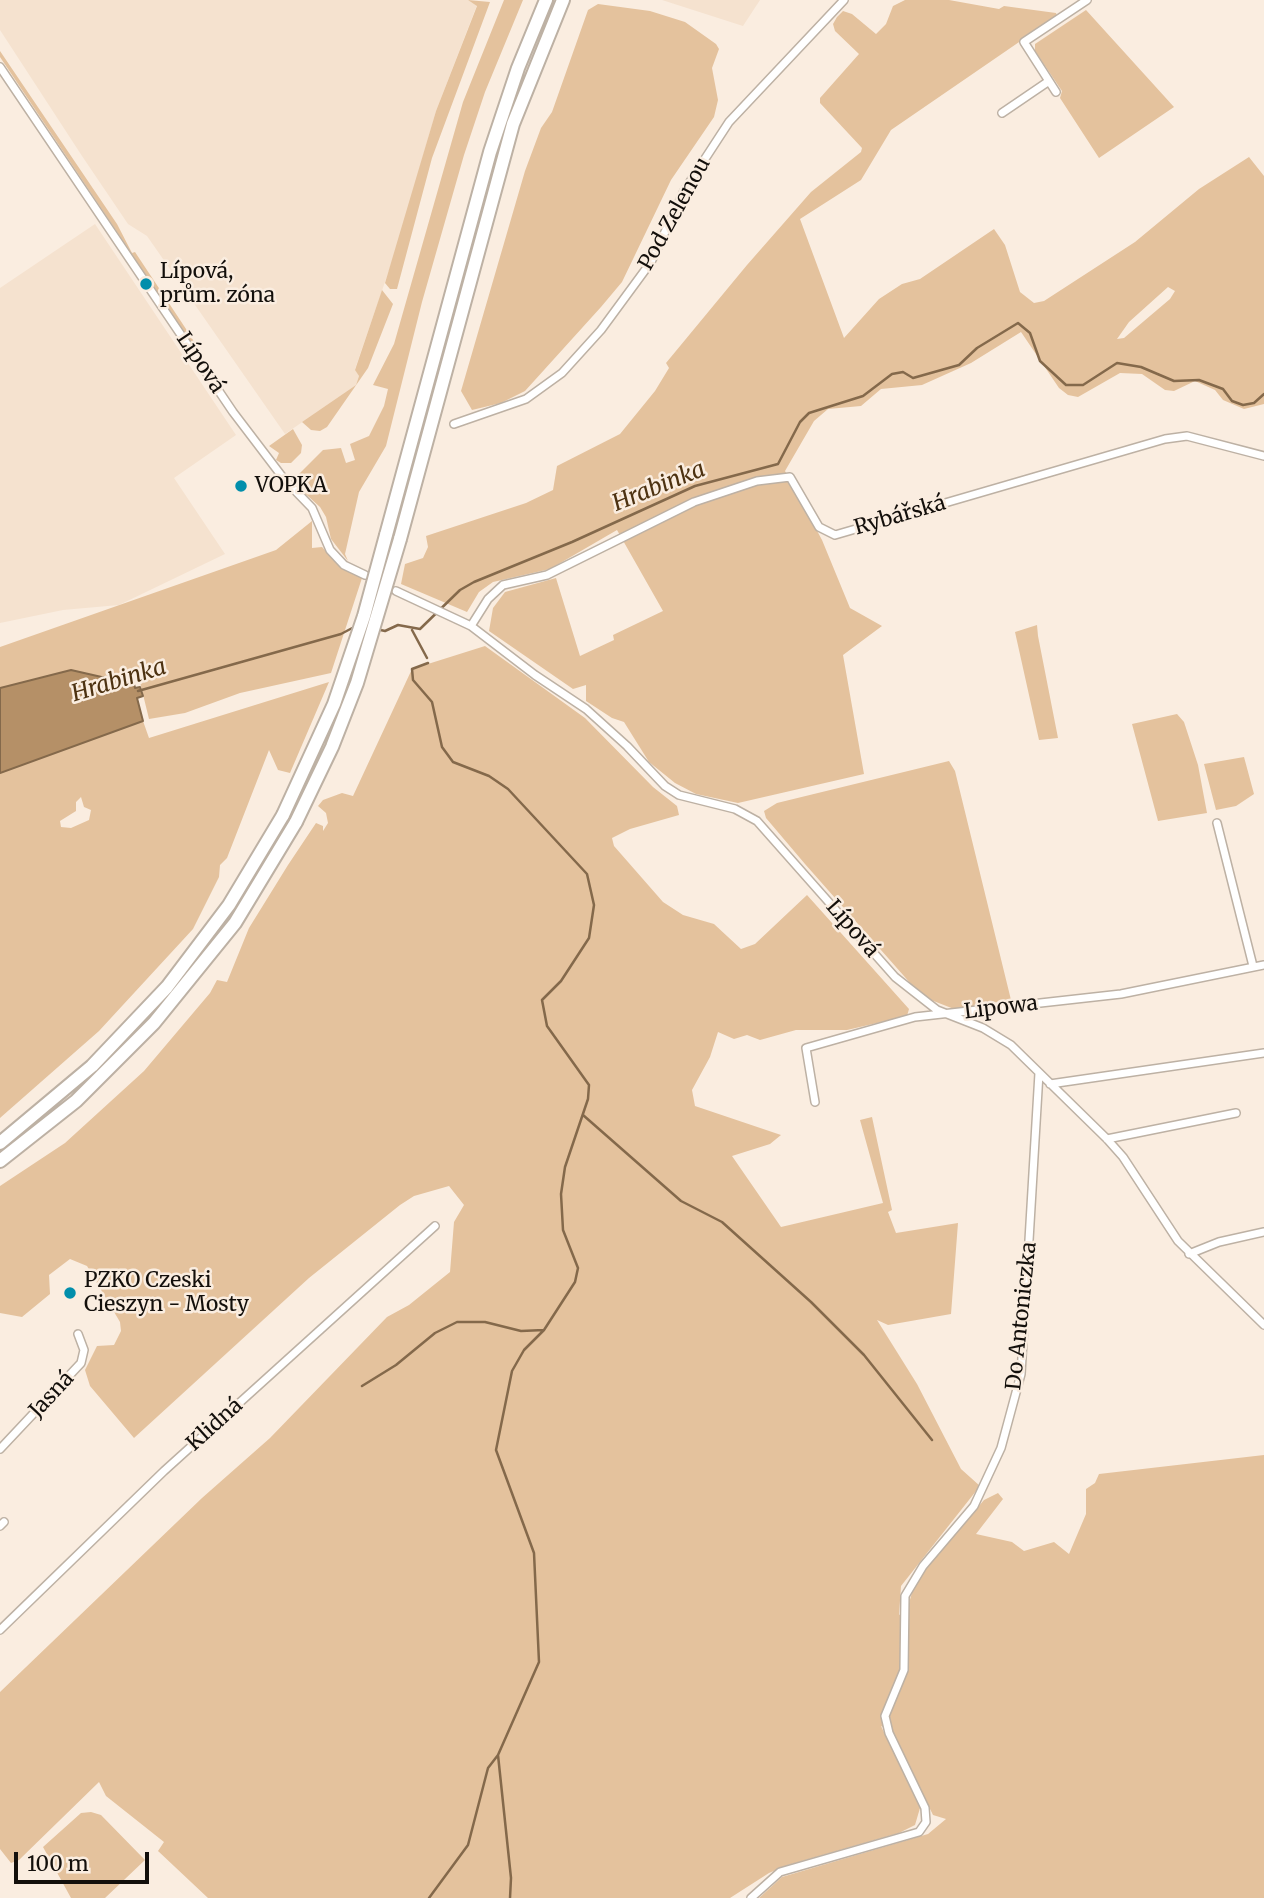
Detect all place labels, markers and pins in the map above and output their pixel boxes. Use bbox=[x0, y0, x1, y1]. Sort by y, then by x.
place label: Lípová, prům. zóna bbox=[160, 259, 275, 309]
marker: Lípová, prům. zóna bbox=[138, 276, 154, 292]
place label: VOPKA bbox=[255, 473, 327, 499]
marker: VOPKA bbox=[233, 478, 249, 494]
place label: PZKO Czeski Cieszyn - Mosty bbox=[84, 1268, 249, 1318]
marker: PZKO Czeski Cieszyn - Mosty bbox=[62, 1285, 78, 1301]

